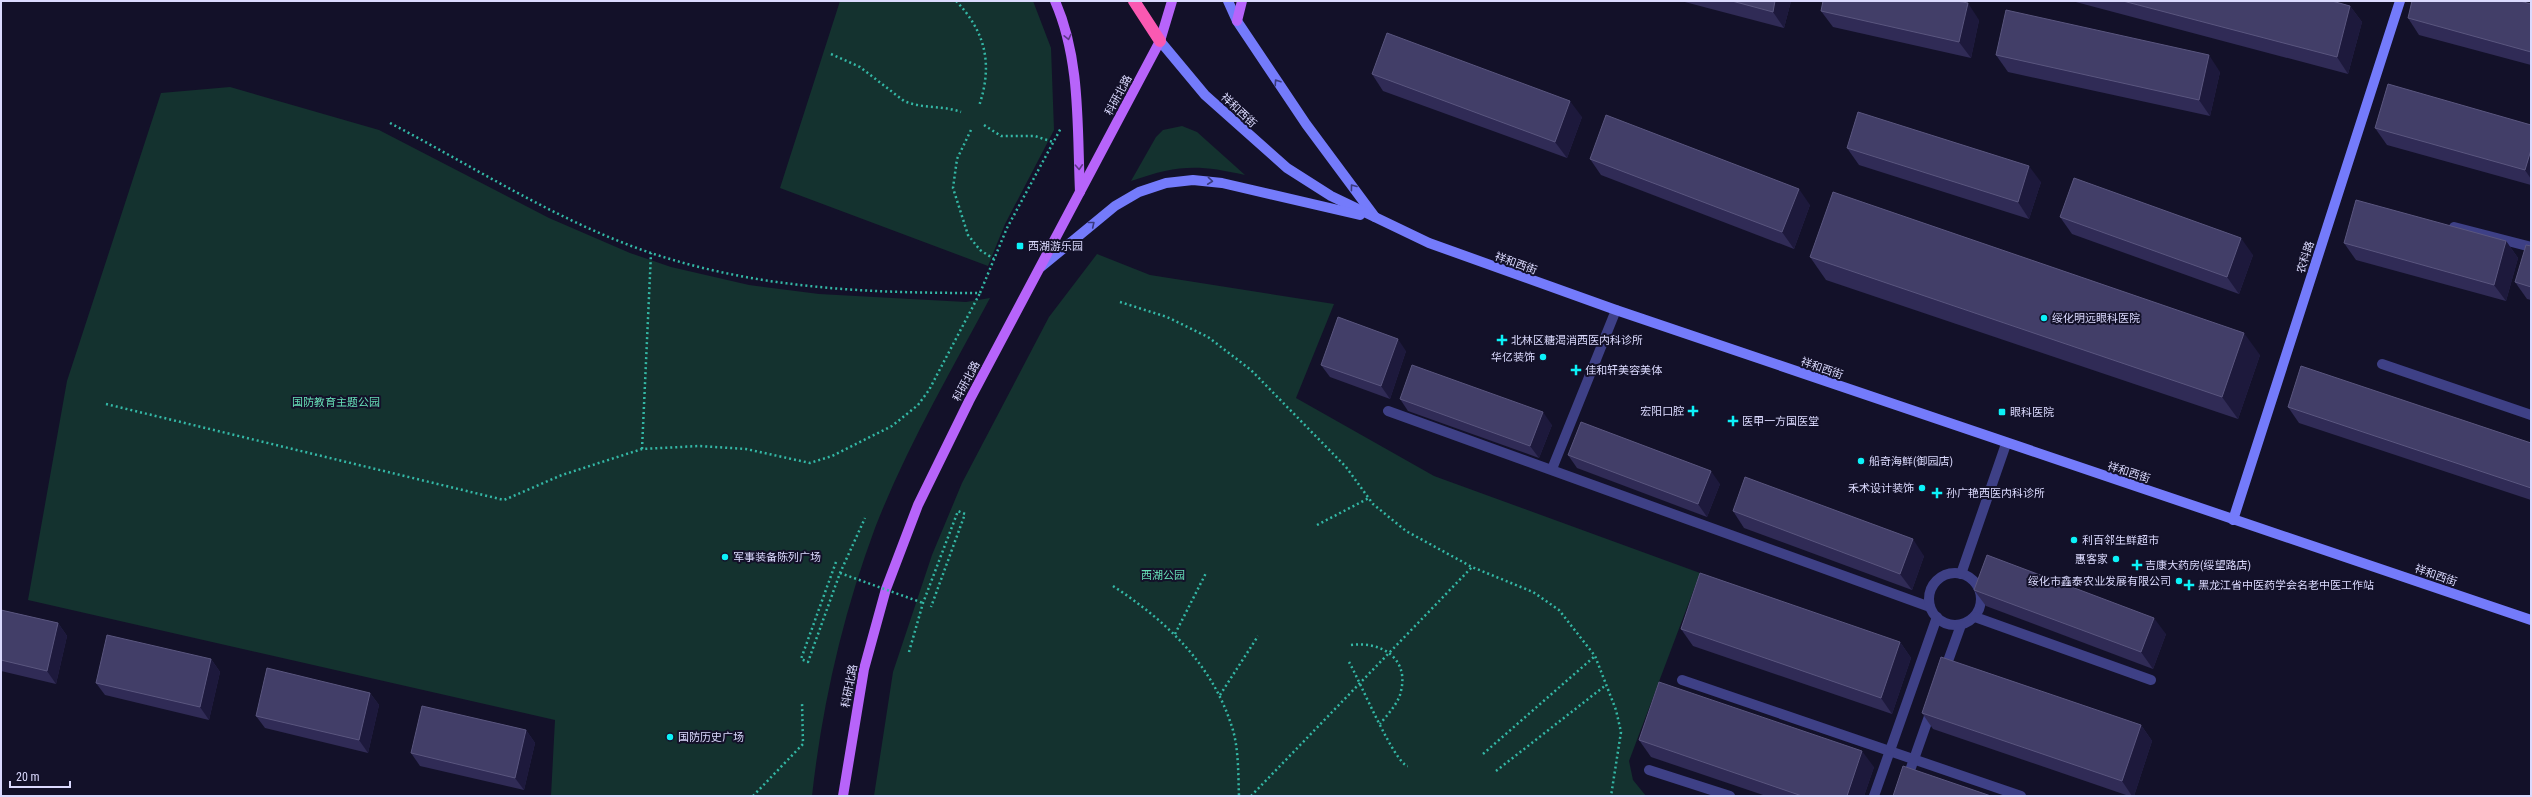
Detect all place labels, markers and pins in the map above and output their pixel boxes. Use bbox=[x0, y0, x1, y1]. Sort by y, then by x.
place label: 西湖游乐园 bbox=[1028, 240, 1083, 253]
marker: 西湖游乐园 bbox=[1015, 241, 1025, 251]
place label: 绥化明远眼科医院 bbox=[2052, 312, 2140, 325]
marker: 绥化明远眼科医院 bbox=[2039, 313, 2049, 323]
marker: 北林区糖渴消西医内科诊所 bbox=[1496, 334, 1508, 346]
place label: 北林区糖渴消西医内科诊所 bbox=[1511, 334, 1643, 347]
place label: 华亿装饰 bbox=[1491, 351, 1535, 364]
marker: 华亿装饰 bbox=[1538, 352, 1548, 362]
marker: 佳和轩美容美体 bbox=[1570, 364, 1582, 376]
place label: 佳和轩美容美体 bbox=[1585, 364, 1663, 377]
place label: 宏阳口腔 bbox=[1640, 405, 1684, 418]
marker: 宏阳口腔 bbox=[1687, 405, 1699, 417]
place label: 眼科医院 bbox=[2010, 406, 2054, 419]
marker: 眼科医院 bbox=[1997, 407, 2007, 417]
marker: 医甲一方国医堂 bbox=[1727, 415, 1739, 427]
place label: 医甲一方国医堂 bbox=[1742, 415, 1819, 428]
place label: 船奇海鲜(御园店) bbox=[1869, 455, 1953, 468]
marker: 船奇海鲜(御园店) bbox=[1856, 456, 1866, 466]
place label: 禾术设计装饰 bbox=[1848, 482, 1914, 495]
marker: 禾术设计装饰 bbox=[1917, 483, 1927, 493]
marker: 孙广艳西医内科诊所 bbox=[1931, 487, 1943, 499]
place label: 孙广艳西医内科诊所 bbox=[1946, 487, 2045, 500]
place label: 利百邻生鲜超市 bbox=[2082, 534, 2159, 547]
marker: 利百邻生鲜超市 bbox=[2069, 535, 2079, 545]
place label: 军事装备陈列广场 bbox=[733, 551, 821, 564]
marker: 军事装备陈列广场 bbox=[720, 552, 730, 562]
place label: 惠客家 bbox=[2075, 553, 2108, 566]
marker: 惠客家 bbox=[2111, 554, 2121, 564]
place label: 吉康大药房(绥望路店) bbox=[2145, 559, 2251, 572]
marker: 吉康大药房(绥望路店) bbox=[2132, 560, 2142, 570]
place label: 绥化市鑫泰农业发展有限公司 bbox=[2028, 575, 2171, 588]
marker: 绥化市鑫泰农业发展有限公司 bbox=[2174, 576, 2184, 586]
marker: 黑龙江省中医药学会名老中医工作站 bbox=[2183, 579, 2195, 591]
place label: 黑龙江省中医药学会名老中医工作站 bbox=[2198, 579, 2374, 592]
place label: 国防历史广场 bbox=[678, 731, 744, 744]
marker: 国防历史广场 bbox=[665, 732, 675, 742]

